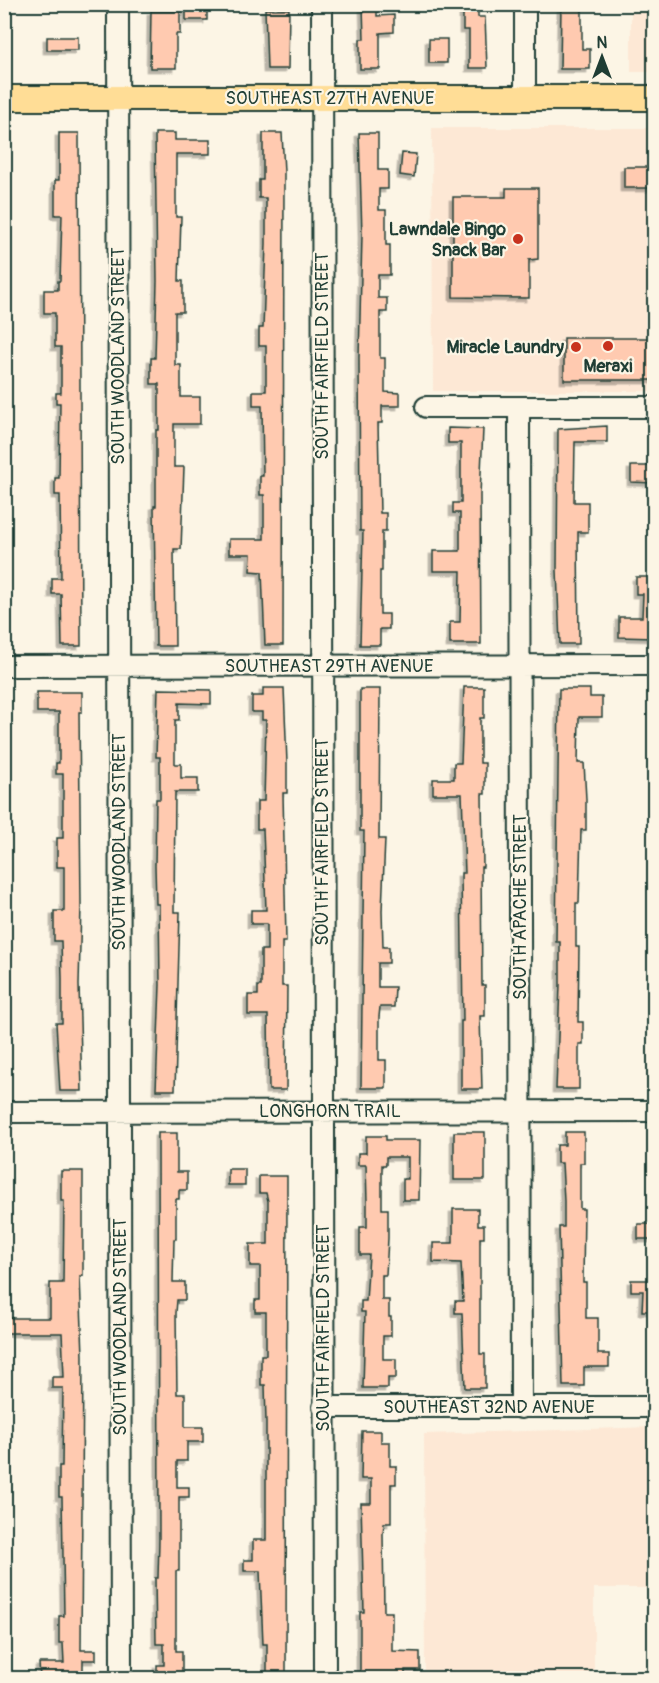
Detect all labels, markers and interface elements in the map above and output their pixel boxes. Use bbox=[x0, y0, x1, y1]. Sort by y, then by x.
north arrow bbox=[572, 27, 632, 87]
text: N bbox=[597, 33, 608, 53]
street label: SOUTHEAST 27TH AVENUE bbox=[226, 87, 434, 110]
place label: Lawndale Bingo Snack Bar bbox=[389, 218, 507, 262]
marker: Lawndale Bingo Snack Bar bbox=[511, 232, 525, 246]
street label: SOUTH WOODLAND STREET bbox=[107, 247, 130, 465]
street label: SOUTH FAIRFIELD STREET bbox=[311, 252, 334, 460]
place label: Miracle Laundry bbox=[446, 336, 564, 359]
marker: Meraxi bbox=[601, 339, 615, 353]
marker: Miracle Laundry bbox=[569, 340, 583, 354]
place label: Meraxi bbox=[584, 355, 632, 378]
street label: SOUTHEAST 29TH AVENUE bbox=[225, 655, 433, 678]
street label: SOUTH WOODLAND STREET bbox=[108, 733, 131, 951]
street label: SOUTH FAIRFIELD STREET bbox=[311, 738, 334, 946]
street label: SOUTH APACHE STREET bbox=[509, 814, 532, 1000]
street label: LONGHORN TRAIL bbox=[259, 1100, 401, 1123]
street label: SOUTH WOODLAND STREET bbox=[109, 1218, 132, 1436]
street label: SOUTH FAIRFIELD STREET bbox=[312, 1224, 335, 1432]
street label: SOUTHEAST 32ND AVENUE bbox=[383, 1396, 595, 1419]

